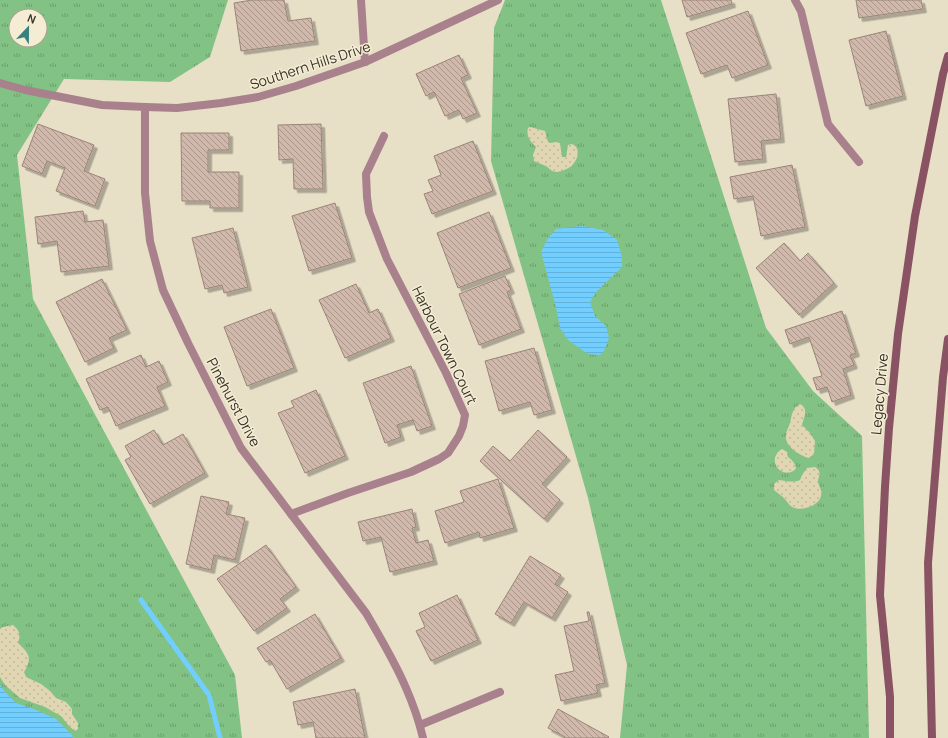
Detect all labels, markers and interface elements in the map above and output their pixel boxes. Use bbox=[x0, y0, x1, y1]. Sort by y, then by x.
north arrow bbox=[8, 8, 48, 48]
text: N bbox=[25, 10, 38, 27]
street label: Southern Hills Drive bbox=[247, 37, 373, 93]
street label: Harbour Town Court bbox=[408, 283, 482, 408]
street label: Legacy Drive bbox=[866, 352, 892, 436]
street label: Pinehurst Drive bbox=[203, 354, 265, 450]

